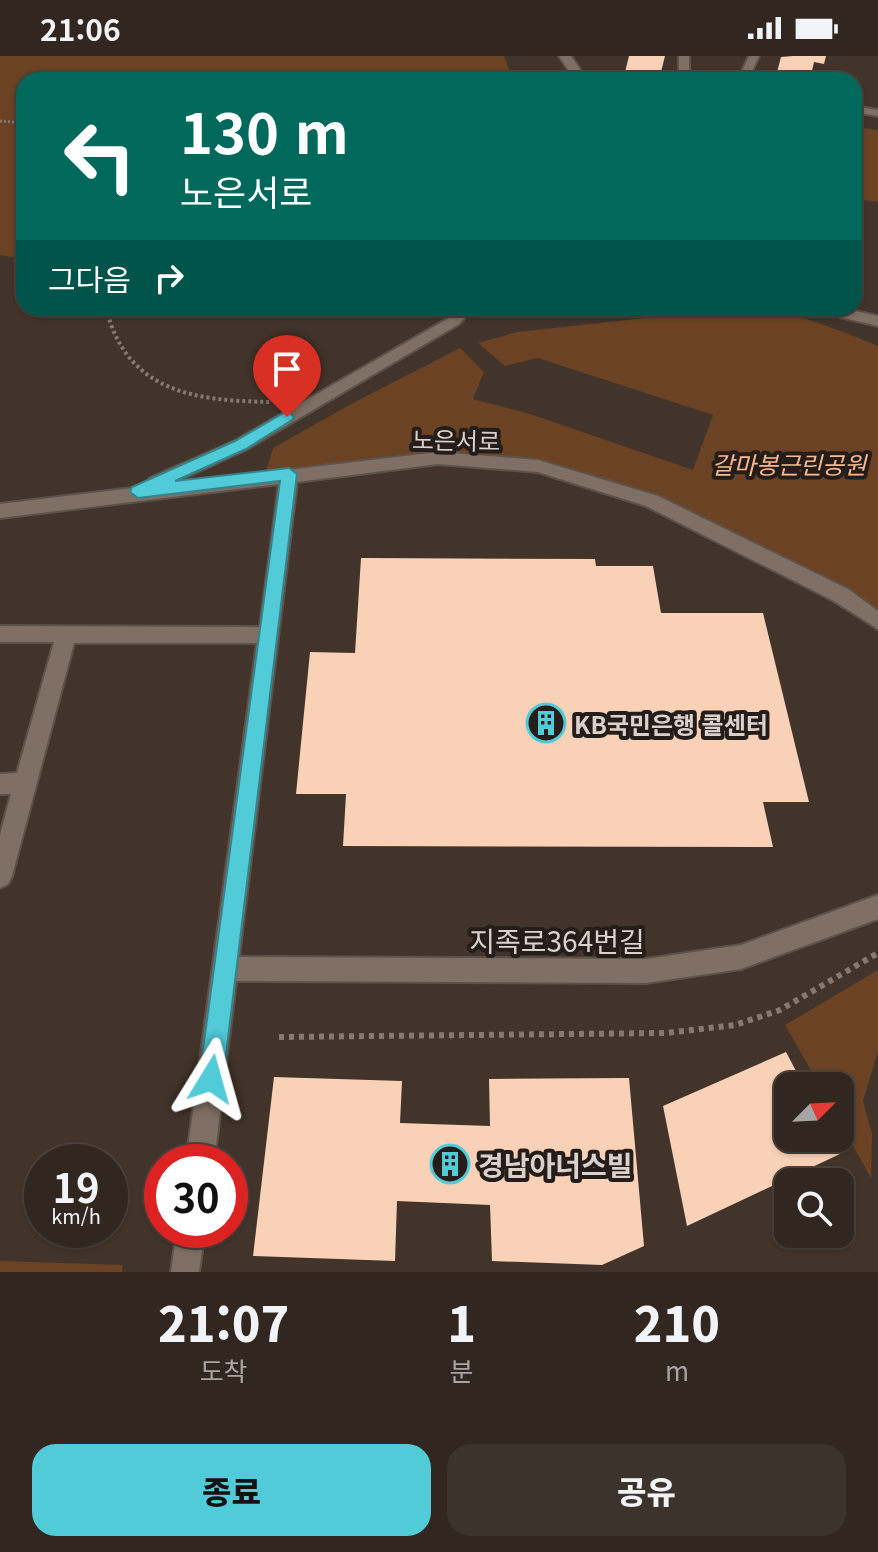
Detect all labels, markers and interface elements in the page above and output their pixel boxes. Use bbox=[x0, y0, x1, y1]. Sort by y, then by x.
text: 21:06 bbox=[40, 6, 121, 50]
text: 130 m bbox=[180, 89, 349, 170]
icon: left bbox=[48, 104, 152, 208]
text: 노은서로 bbox=[180, 164, 312, 216]
text: 그다음 bbox=[48, 256, 131, 300]
icon: right bbox=[147, 256, 191, 300]
pin bbox=[253, 335, 321, 417]
icon: arrive bbox=[265, 347, 309, 391]
street label: 노은서로 bbox=[412, 421, 500, 457]
park label: 갈마봉근린공원 bbox=[712, 446, 868, 481]
building icon: KB국민은행 콜센터 bbox=[525, 702, 567, 744]
place label: KB국민은행 콜센터 bbox=[574, 706, 768, 741]
street label: 지족로364번길 bbox=[469, 920, 645, 960]
position arrow bbox=[169, 1037, 253, 1121]
north arrow bbox=[774, 1072, 854, 1152]
map controls bbox=[774, 1072, 854, 1248]
building icon: 경남아너스빌 bbox=[429, 1143, 471, 1185]
speed limit sign: 30 bbox=[144, 1144, 248, 1248]
place label: 경남아너스빌 bbox=[478, 1144, 633, 1184]
text: 19 bbox=[52, 1157, 100, 1215]
button: search bbox=[774, 1168, 854, 1248]
text: km/h bbox=[51, 1201, 101, 1230]
text: 21:07 bbox=[158, 1286, 289, 1356]
text: 1 bbox=[447, 1286, 476, 1356]
text: 210 bbox=[634, 1286, 720, 1356]
text: 도착 bbox=[200, 1351, 248, 1388]
text: 분 bbox=[450, 1351, 474, 1388]
text: m bbox=[665, 1351, 689, 1388]
button: 종료 bbox=[32, 1444, 431, 1536]
button: 공유 bbox=[447, 1444, 846, 1536]

